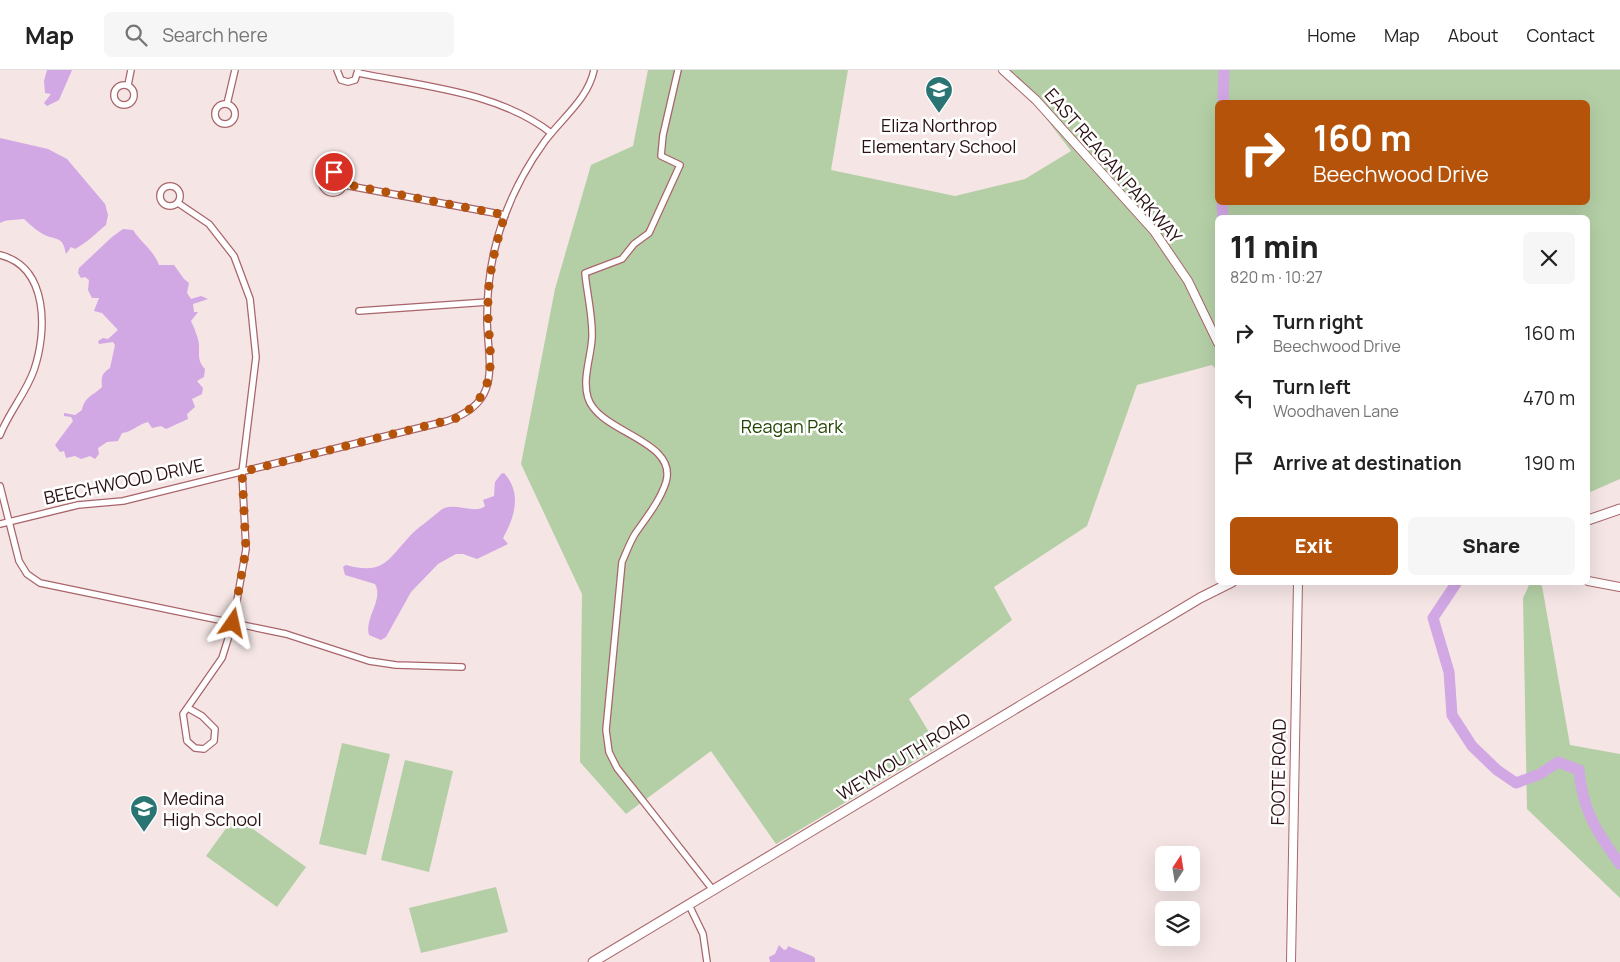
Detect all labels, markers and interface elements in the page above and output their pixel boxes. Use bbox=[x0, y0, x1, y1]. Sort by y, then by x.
search box bbox=[104, 12, 454, 57]
text: Map bbox=[25, 18, 74, 51]
icon: search bbox=[122, 21, 150, 49]
text: Search here bbox=[162, 22, 268, 48]
text: Home bbox=[1307, 23, 1356, 47]
text: Map bbox=[1384, 23, 1420, 47]
text: About bbox=[1448, 23, 1498, 47]
text: Contact bbox=[1526, 23, 1595, 47]
school or university icon: Eliza Northrop Elementary School bbox=[924, 75, 954, 114]
street label: EAST REAGAN PARKWAY bbox=[1040, 83, 1188, 249]
place label: Eliza Northrop Elementary School bbox=[862, 113, 1016, 158]
text: 160 m bbox=[1313, 114, 1412, 162]
icon: right bbox=[1230, 120, 1295, 185]
pin bbox=[313, 151, 355, 193]
icon: arrive bbox=[320, 158, 348, 186]
text: Beechwood Drive bbox=[1313, 159, 1489, 189]
text: 11 min bbox=[1230, 226, 1319, 267]
button: close bbox=[1523, 232, 1575, 284]
text: 820 m · 10:27 bbox=[1230, 266, 1323, 288]
text: Turn right bbox=[1273, 309, 1363, 335]
icon: right bbox=[1230, 319, 1258, 347]
text: 160 m bbox=[1524, 320, 1575, 346]
text: Beechwood Drive bbox=[1273, 335, 1401, 357]
text: Turn left bbox=[1273, 374, 1351, 400]
icon: left bbox=[1230, 384, 1258, 412]
text: 470 m bbox=[1523, 385, 1575, 411]
text: Woodhaven Lane bbox=[1273, 400, 1399, 422]
park label: Reagan Park bbox=[741, 414, 844, 438]
icon: arrive bbox=[1230, 449, 1258, 477]
text: Arrive at destination bbox=[1273, 450, 1462, 476]
text: 190 m bbox=[1524, 450, 1575, 476]
street label: BEECHWOOD DRIVE bbox=[41, 452, 206, 510]
button: Exit bbox=[1230, 517, 1398, 575]
button: Share bbox=[1408, 517, 1575, 575]
position arrow bbox=[206, 596, 258, 648]
street label: WEYMOUTH ROAD bbox=[832, 707, 975, 806]
street label: FOOTE ROAD bbox=[1265, 718, 1291, 826]
place label: Medina High School bbox=[163, 786, 262, 831]
school or university icon: Medina High School bbox=[129, 794, 159, 833]
north arrow bbox=[1155, 846, 1200, 891]
map controls bbox=[1155, 846, 1200, 946]
button: layers bbox=[1155, 901, 1200, 946]

